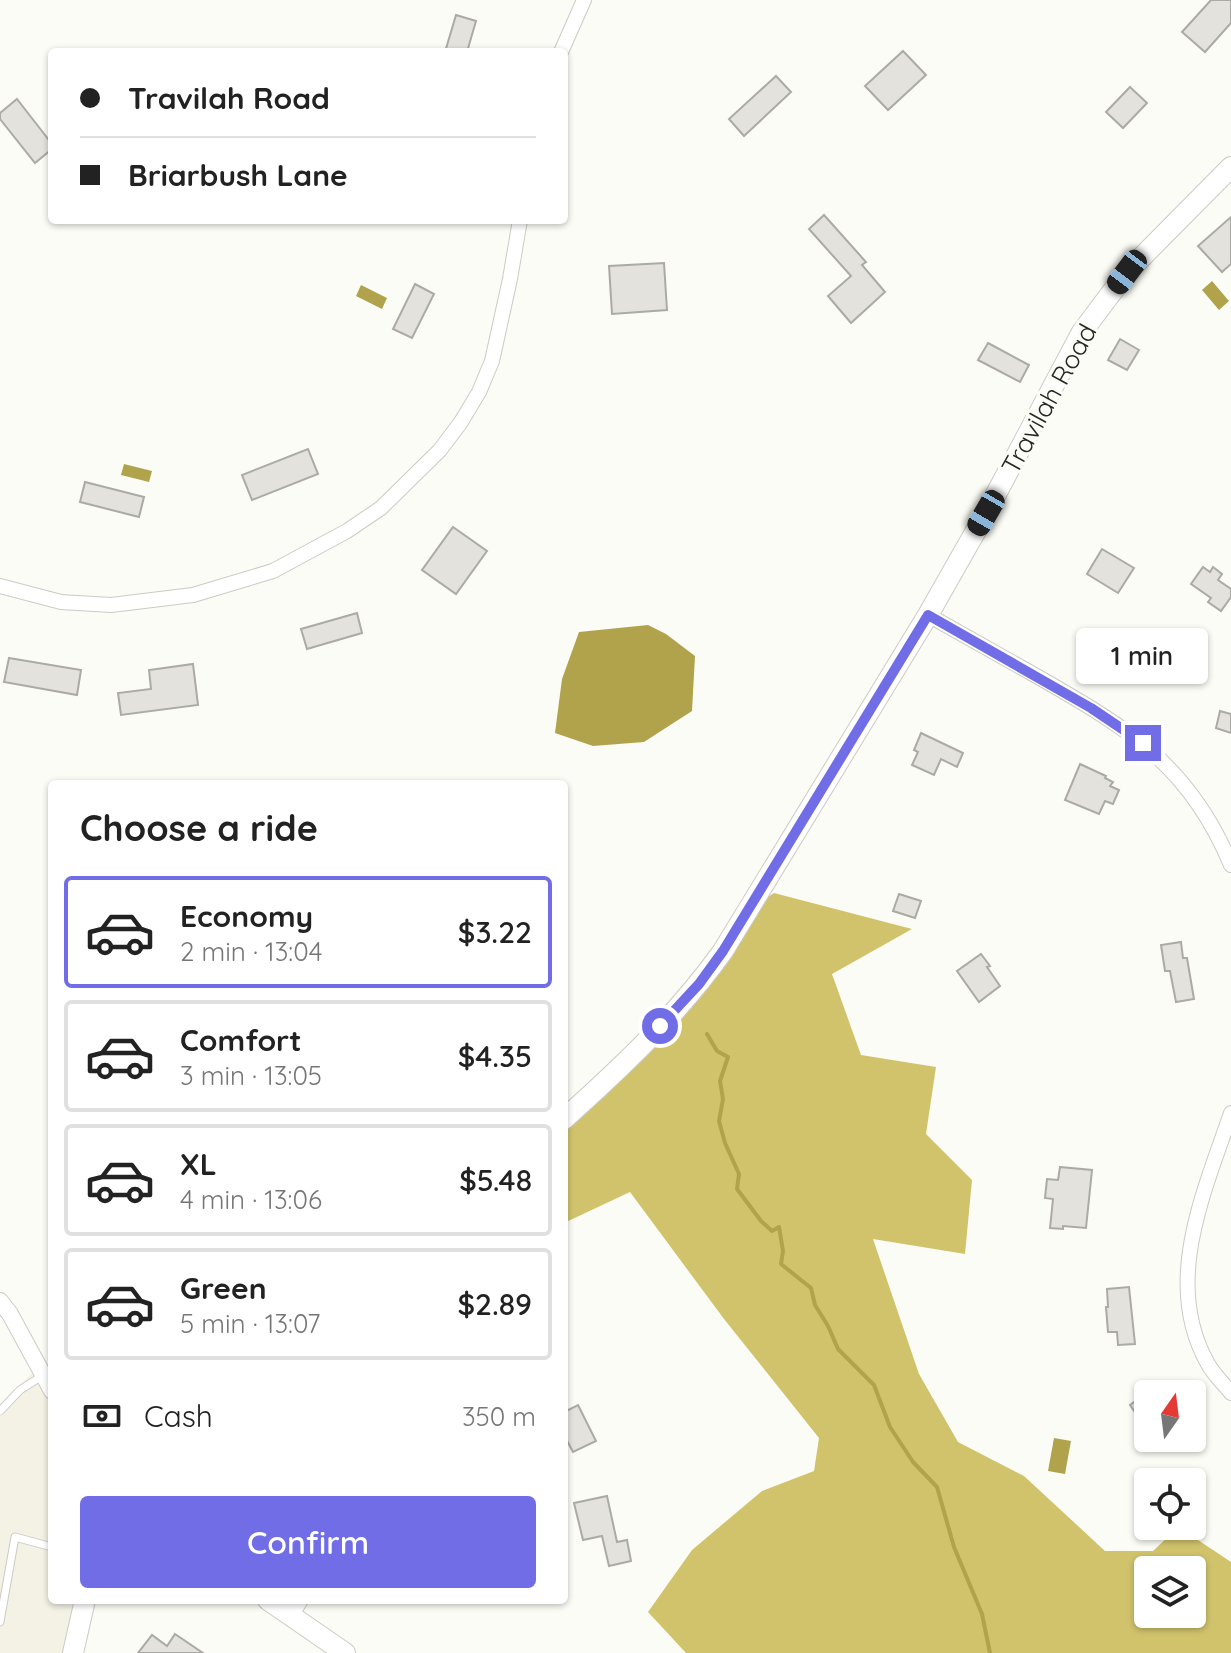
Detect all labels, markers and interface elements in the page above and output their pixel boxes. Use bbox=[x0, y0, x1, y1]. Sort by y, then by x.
text: Travilah Road bbox=[128, 79, 330, 117]
text: Briarbush Lane bbox=[128, 156, 348, 194]
car bbox=[1103, 246, 1151, 298]
street label: Travilah Road bbox=[994, 318, 1103, 480]
car bbox=[964, 486, 1008, 540]
callout: 1 min bbox=[1077, 627, 1209, 683]
text: 1 min bbox=[1111, 639, 1173, 672]
route end bbox=[1125, 725, 1161, 761]
text: Choose a ride bbox=[80, 805, 318, 850]
icon: car bbox=[84, 896, 156, 968]
text: Economy bbox=[180, 897, 313, 935]
text: $3.22 bbox=[458, 913, 532, 951]
text: 2 min · 13:04 bbox=[180, 935, 322, 968]
route start bbox=[642, 1008, 678, 1044]
icon: car bbox=[84, 1020, 156, 1092]
text: Comfort bbox=[180, 1021, 301, 1059]
text: $4.35 bbox=[458, 1037, 532, 1075]
text: 3 min · 13:05 bbox=[180, 1059, 322, 1092]
icon: car bbox=[84, 1144, 156, 1216]
text: XL bbox=[180, 1145, 217, 1183]
text: $5.48 bbox=[459, 1161, 532, 1199]
text: 4 min · 13:06 bbox=[180, 1183, 322, 1216]
icon: car bbox=[84, 1268, 156, 1340]
text: Green bbox=[180, 1269, 267, 1307]
text: $2.89 bbox=[457, 1285, 532, 1323]
text: 5 min · 13:07 bbox=[180, 1307, 320, 1340]
north arrow bbox=[1134, 1380, 1206, 1452]
map controls bbox=[1134, 1380, 1206, 1628]
icon: cash bbox=[80, 1394, 124, 1438]
text: Cash bbox=[144, 1397, 213, 1435]
text: 350 m bbox=[462, 1400, 536, 1433]
button: locate bbox=[1134, 1468, 1206, 1540]
button: Confirm bbox=[80, 1496, 536, 1588]
button: layers bbox=[1134, 1556, 1206, 1628]

